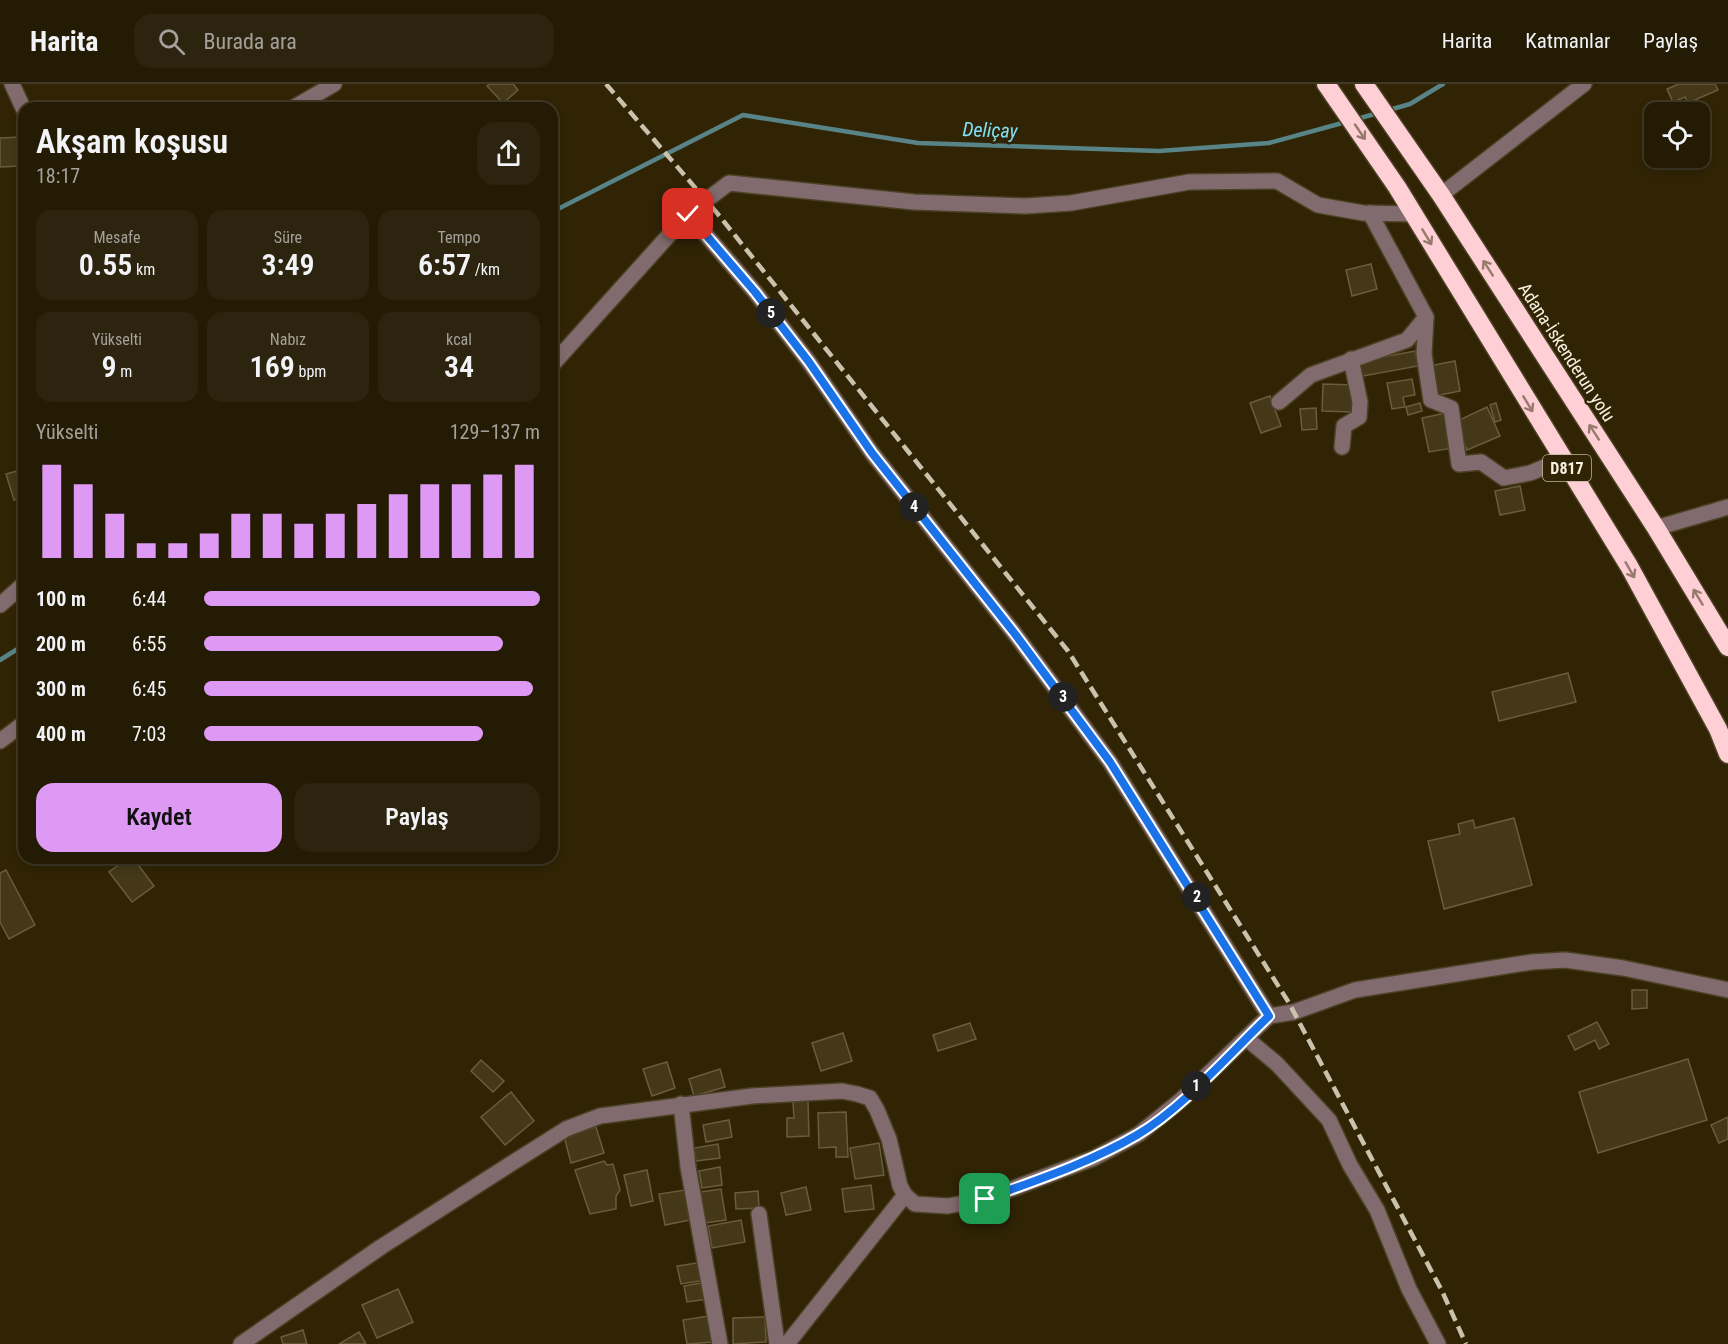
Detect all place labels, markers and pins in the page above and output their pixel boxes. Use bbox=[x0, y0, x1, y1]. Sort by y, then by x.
pin bbox=[662, 188, 713, 239]
pin: 5 bbox=[756, 298, 786, 328]
pin: 4 bbox=[899, 492, 929, 522]
pin: 3 bbox=[1048, 682, 1078, 712]
pin: 2 bbox=[1182, 882, 1212, 912]
pin: 1 bbox=[1181, 1071, 1211, 1101]
pin bbox=[959, 1173, 1010, 1224]

